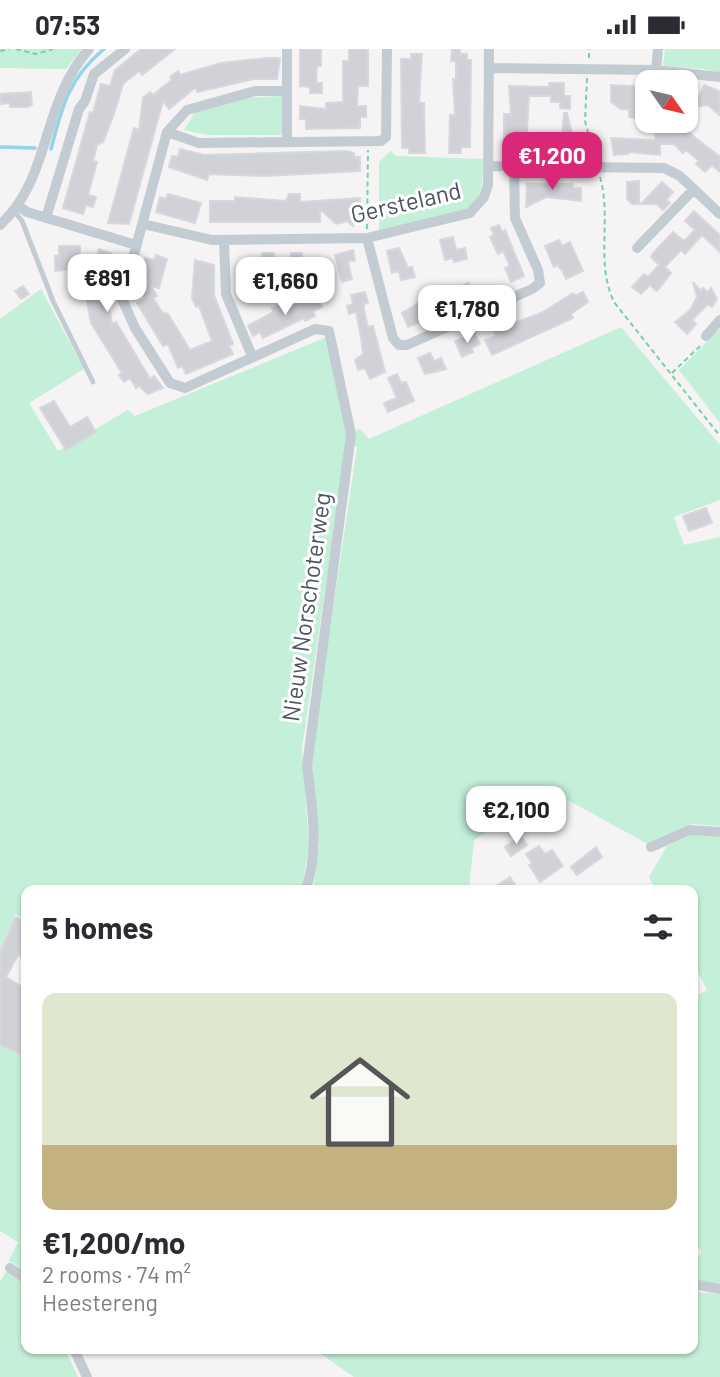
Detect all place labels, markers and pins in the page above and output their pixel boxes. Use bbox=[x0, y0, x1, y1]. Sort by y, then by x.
pin: €1,200 bbox=[495, 132, 609, 192]
pin: €891 bbox=[66, 254, 148, 314]
pin: €1,660 bbox=[228, 257, 342, 317]
pin: €1,780 bbox=[410, 285, 524, 345]
pin: €2,100 bbox=[459, 787, 573, 846]

